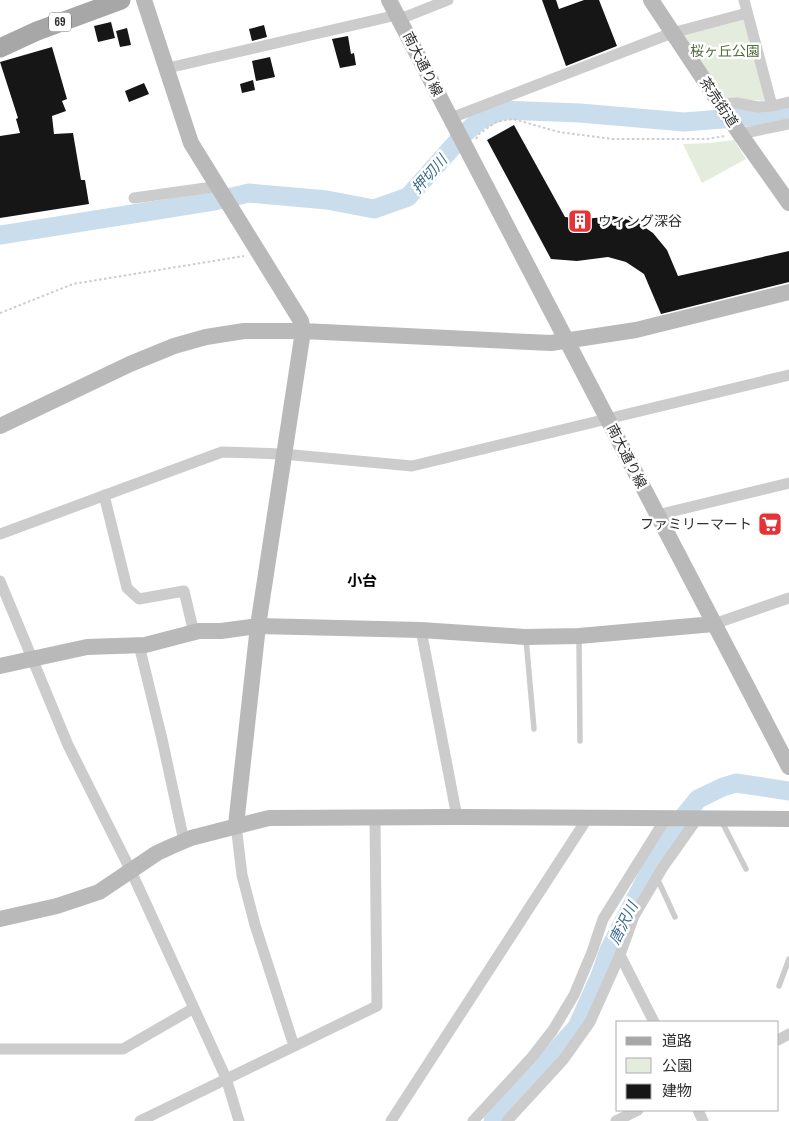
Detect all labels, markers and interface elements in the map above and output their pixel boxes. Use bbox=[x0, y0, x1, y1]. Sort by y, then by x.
road number: 69 bbox=[49, 13, 71, 32]
street label: 南大通り線 bbox=[399, 29, 447, 99]
park label: 桜ヶ丘公園 bbox=[690, 42, 760, 60]
street label: 茶売街道 bbox=[696, 74, 742, 130]
water label: 押切川 bbox=[406, 149, 453, 198]
building icon: ウィング深谷 bbox=[567, 208, 593, 234]
place label: ウィング深谷 bbox=[598, 212, 682, 230]
street label: 南大通り線 bbox=[603, 421, 651, 491]
supermarket icon: ファミリーマート bbox=[757, 511, 783, 537]
place label: ファミリーマート bbox=[640, 515, 752, 533]
district label: 小台 bbox=[347, 570, 377, 591]
water label: 唐沢川 bbox=[603, 896, 643, 948]
legend bbox=[616, 1021, 779, 1111]
text: 道路 bbox=[662, 1030, 692, 1051]
text: 公園 bbox=[662, 1055, 692, 1076]
text: 建物 bbox=[662, 1080, 692, 1101]

